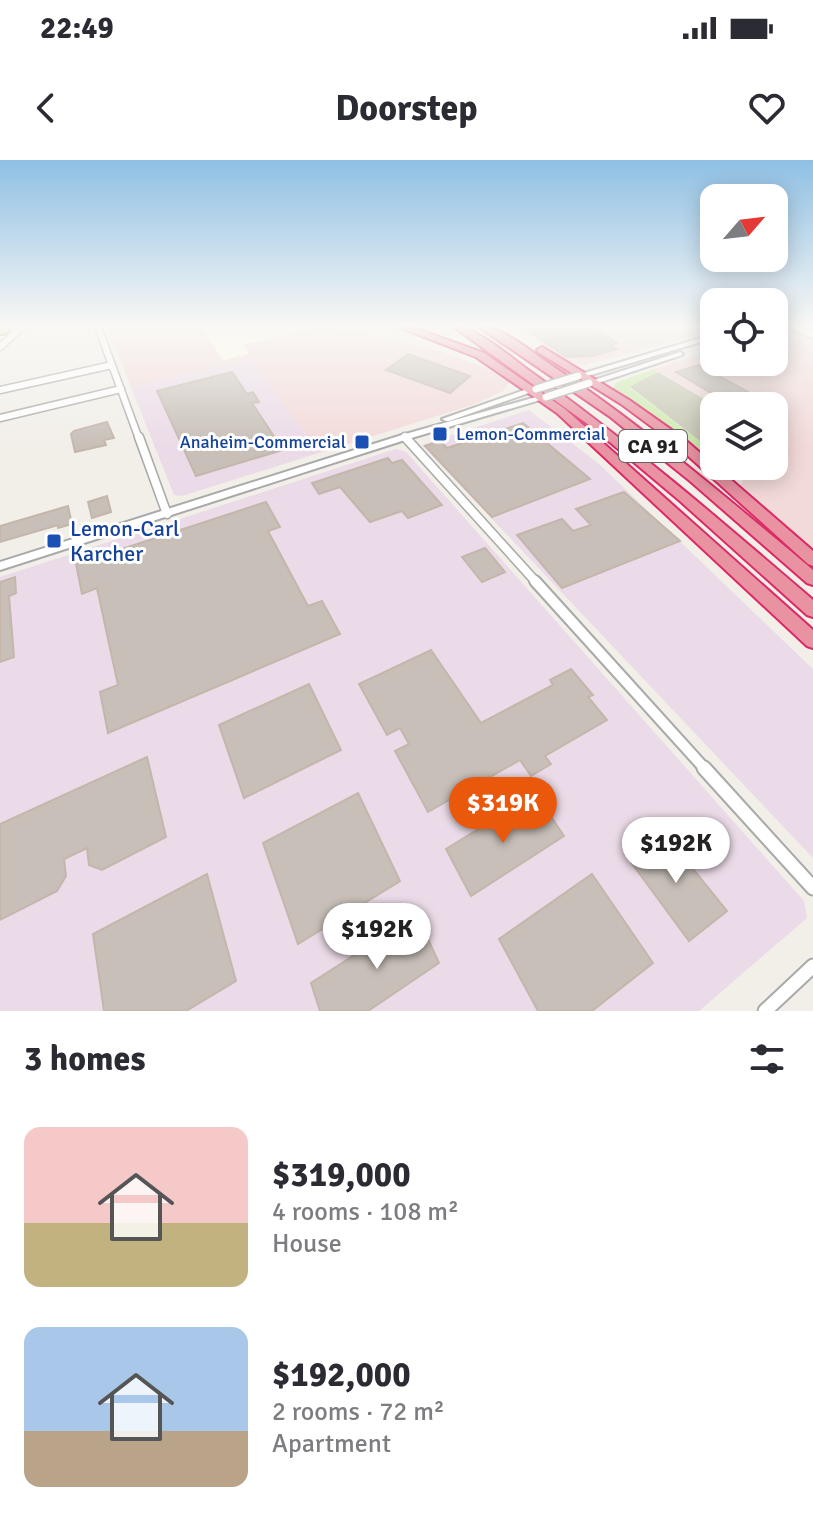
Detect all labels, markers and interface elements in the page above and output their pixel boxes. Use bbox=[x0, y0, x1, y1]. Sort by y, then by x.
text: 22:49 bbox=[40, 10, 114, 47]
icon: back bbox=[24, 86, 68, 130]
text: Doorstep bbox=[335, 86, 478, 131]
icon: heart bbox=[745, 86, 789, 130]
north arrow bbox=[700, 184, 788, 272]
map controls bbox=[700, 184, 788, 480]
button: locate bbox=[700, 288, 788, 376]
button: layers bbox=[700, 392, 788, 480]
place label: Lemon-Commercial bbox=[456, 423, 606, 445]
marker: Lemon-Commercial bbox=[431, 425, 449, 443]
road number: CA 91 bbox=[619, 430, 687, 462]
place label: Anaheim-Commercial bbox=[180, 431, 346, 453]
marker: Anaheim-Commercial bbox=[353, 433, 371, 451]
place label: Lemon-Carl Karcher bbox=[70, 515, 179, 567]
marker: Lemon-Carl Karcher bbox=[45, 532, 63, 550]
pin: $319K bbox=[447, 777, 559, 845]
text: $319K bbox=[467, 787, 539, 819]
pin: $192K bbox=[620, 817, 732, 885]
text: $192K bbox=[640, 827, 712, 859]
pin: $192K bbox=[321, 903, 433, 971]
text: $192K bbox=[341, 913, 413, 945]
icon: filters bbox=[745, 1037, 789, 1081]
text: 3 homes bbox=[24, 1038, 145, 1080]
text: $319,000 bbox=[272, 1154, 411, 1196]
icon: home bbox=[88, 1159, 184, 1255]
text: 4 rooms · 108 m² bbox=[272, 1196, 459, 1228]
text: House bbox=[272, 1228, 342, 1260]
text: $192,000 bbox=[272, 1354, 411, 1396]
icon: home bbox=[88, 1359, 184, 1455]
text: 2 rooms · 72 m² bbox=[272, 1396, 445, 1428]
text: Apartment bbox=[272, 1428, 391, 1460]

